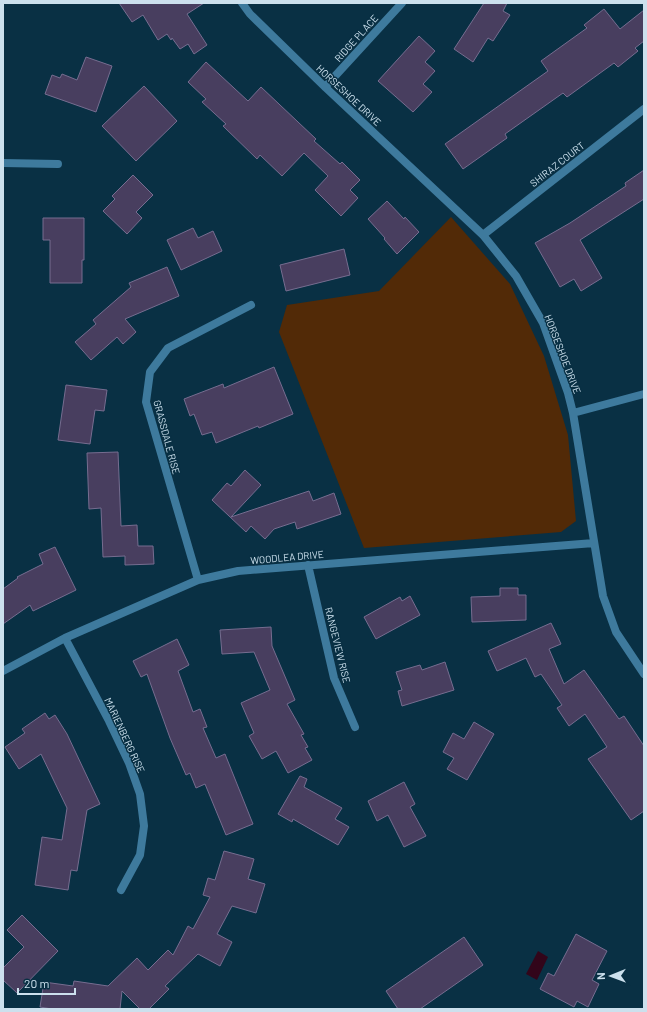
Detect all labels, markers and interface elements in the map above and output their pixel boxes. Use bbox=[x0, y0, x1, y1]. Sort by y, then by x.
street label: RIDGE PLACE bbox=[332, 12, 380, 64]
street label: HORSESHOE DRIVE bbox=[314, 62, 384, 128]
street label: SHIRAZ COURT bbox=[527, 139, 587, 189]
street label: HORSESHOE DRIVE bbox=[542, 313, 584, 395]
street label: GRASSDALE RISE bbox=[151, 399, 183, 475]
street label: WOODLEA DRIVE bbox=[250, 548, 324, 566]
street label: RANGEVIEW RISE bbox=[323, 606, 353, 684]
street label: MARIENBERG RISE bbox=[102, 695, 148, 775]
north arrow bbox=[591, 956, 631, 996]
scale bar bbox=[18, 970, 75, 996]
text: N bbox=[594, 972, 607, 980]
text: 20 m bbox=[24, 976, 50, 990]

